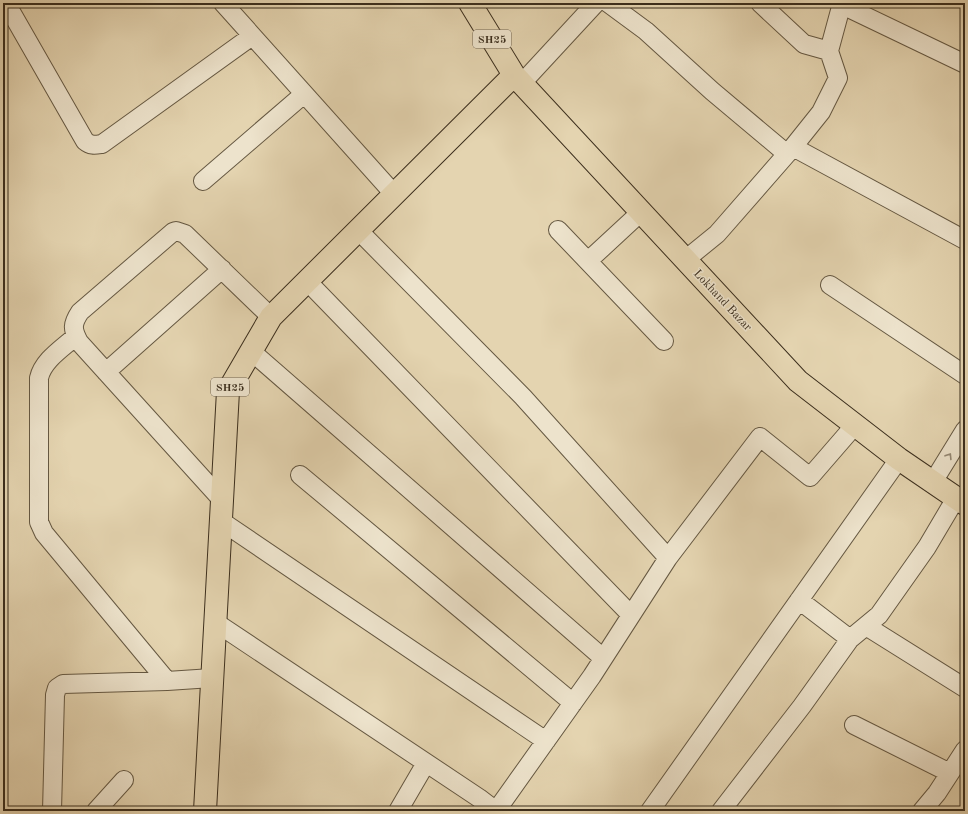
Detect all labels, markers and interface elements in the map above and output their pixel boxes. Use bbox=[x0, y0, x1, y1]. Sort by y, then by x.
road number: SH25 bbox=[473, 30, 511, 48]
street label: Lokhand Bazar bbox=[691, 268, 754, 334]
road number: SH25 bbox=[211, 378, 249, 396]
one-way arrow bbox=[944, 453, 951, 460]

